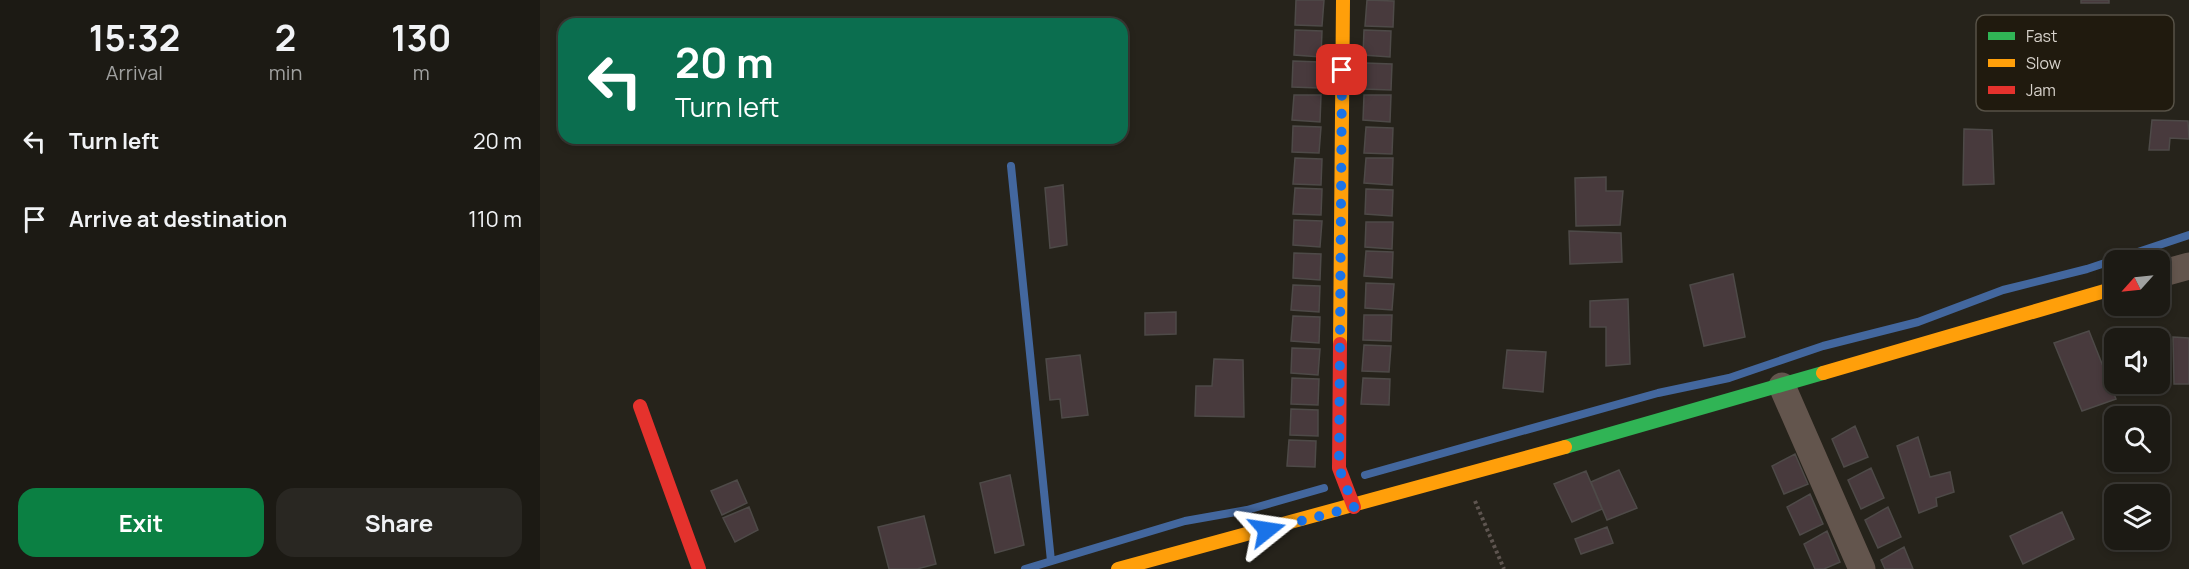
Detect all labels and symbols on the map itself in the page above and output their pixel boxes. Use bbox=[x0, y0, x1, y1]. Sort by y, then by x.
legend bbox=[1976, 15, 2174, 111]
text: Fast bbox=[2026, 25, 2057, 47]
pin bbox=[1316, 44, 1367, 95]
text: Slow bbox=[2026, 52, 2061, 74]
text: Jam bbox=[2026, 79, 2056, 101]
north arrow bbox=[2104, 250, 2170, 316]
position arrow bbox=[1235, 498, 1299, 562]

